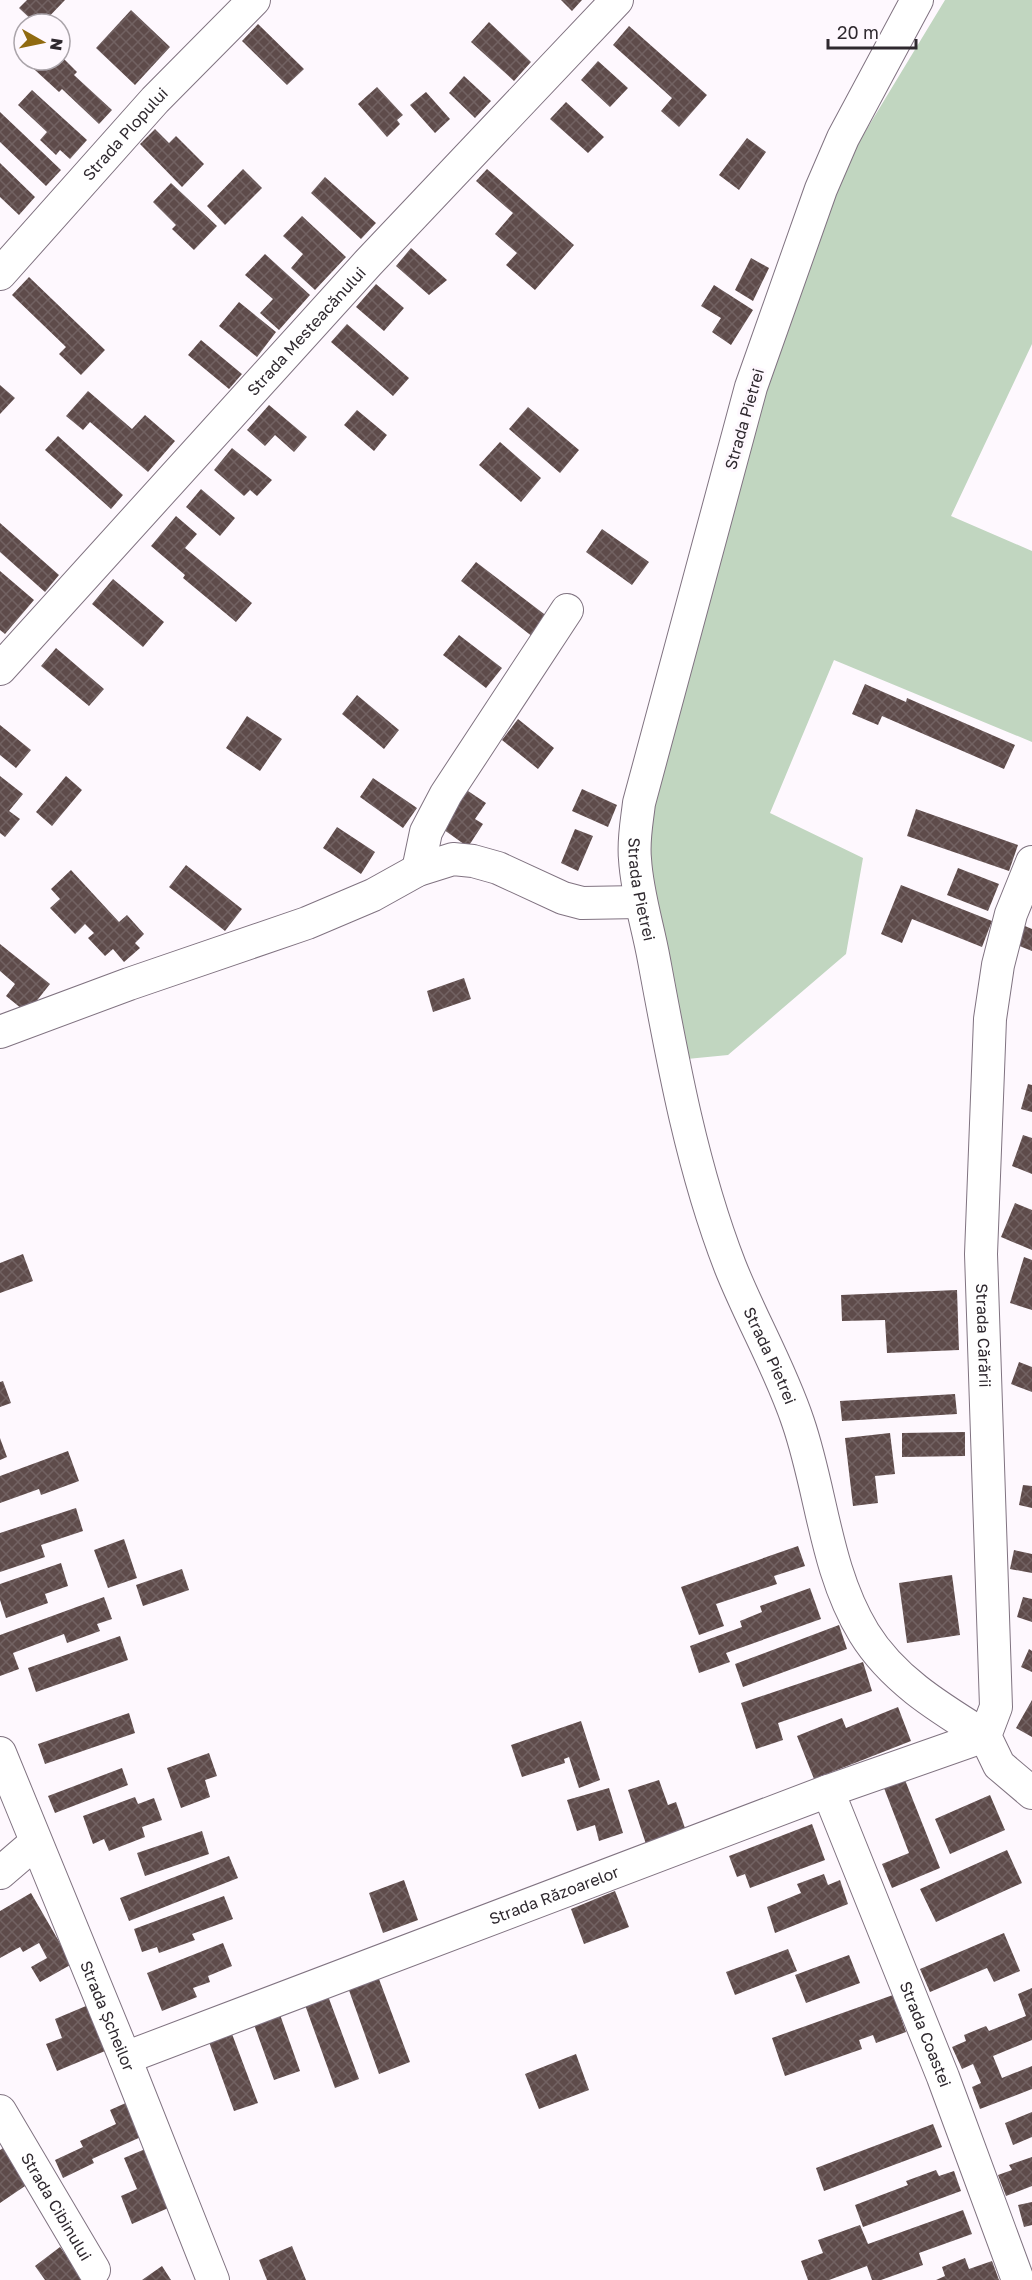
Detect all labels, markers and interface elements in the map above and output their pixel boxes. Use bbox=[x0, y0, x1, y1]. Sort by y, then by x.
north arrow bbox=[12, 12, 72, 72]
scale bar bbox=[828, 12, 916, 50]
text: 20 m bbox=[837, 21, 879, 43]
text: N bbox=[46, 37, 68, 52]
street label: Strada Plopului bbox=[78, 83, 172, 184]
street label: Strada Mesteacănului bbox=[243, 263, 370, 400]
street label: Strada Pietrei bbox=[720, 366, 768, 472]
street label: Strada Pietrei bbox=[624, 837, 660, 943]
street label: Strada Cărării bbox=[972, 1283, 995, 1388]
street label: Strada Pietrei bbox=[739, 1304, 801, 1407]
street label: Strada Răzoarelor bbox=[486, 1861, 622, 1929]
street label: Strada Șcheilor bbox=[76, 1958, 139, 2074]
street label: Strada Coastei bbox=[896, 1978, 956, 2090]
street label: Strada Cibinului bbox=[17, 2149, 96, 2264]

